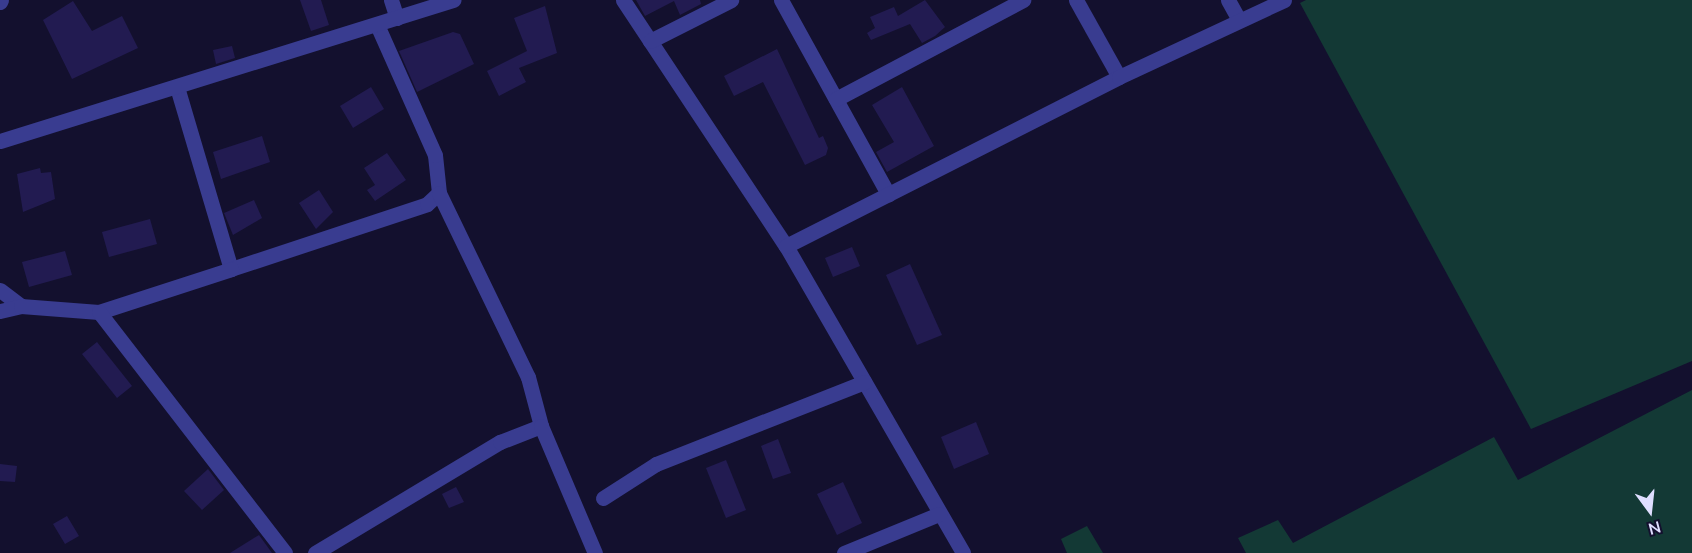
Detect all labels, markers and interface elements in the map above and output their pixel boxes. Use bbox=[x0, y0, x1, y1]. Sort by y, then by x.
north arrow bbox=[1620, 481, 1680, 541]
text: N bbox=[1646, 517, 1663, 540]

